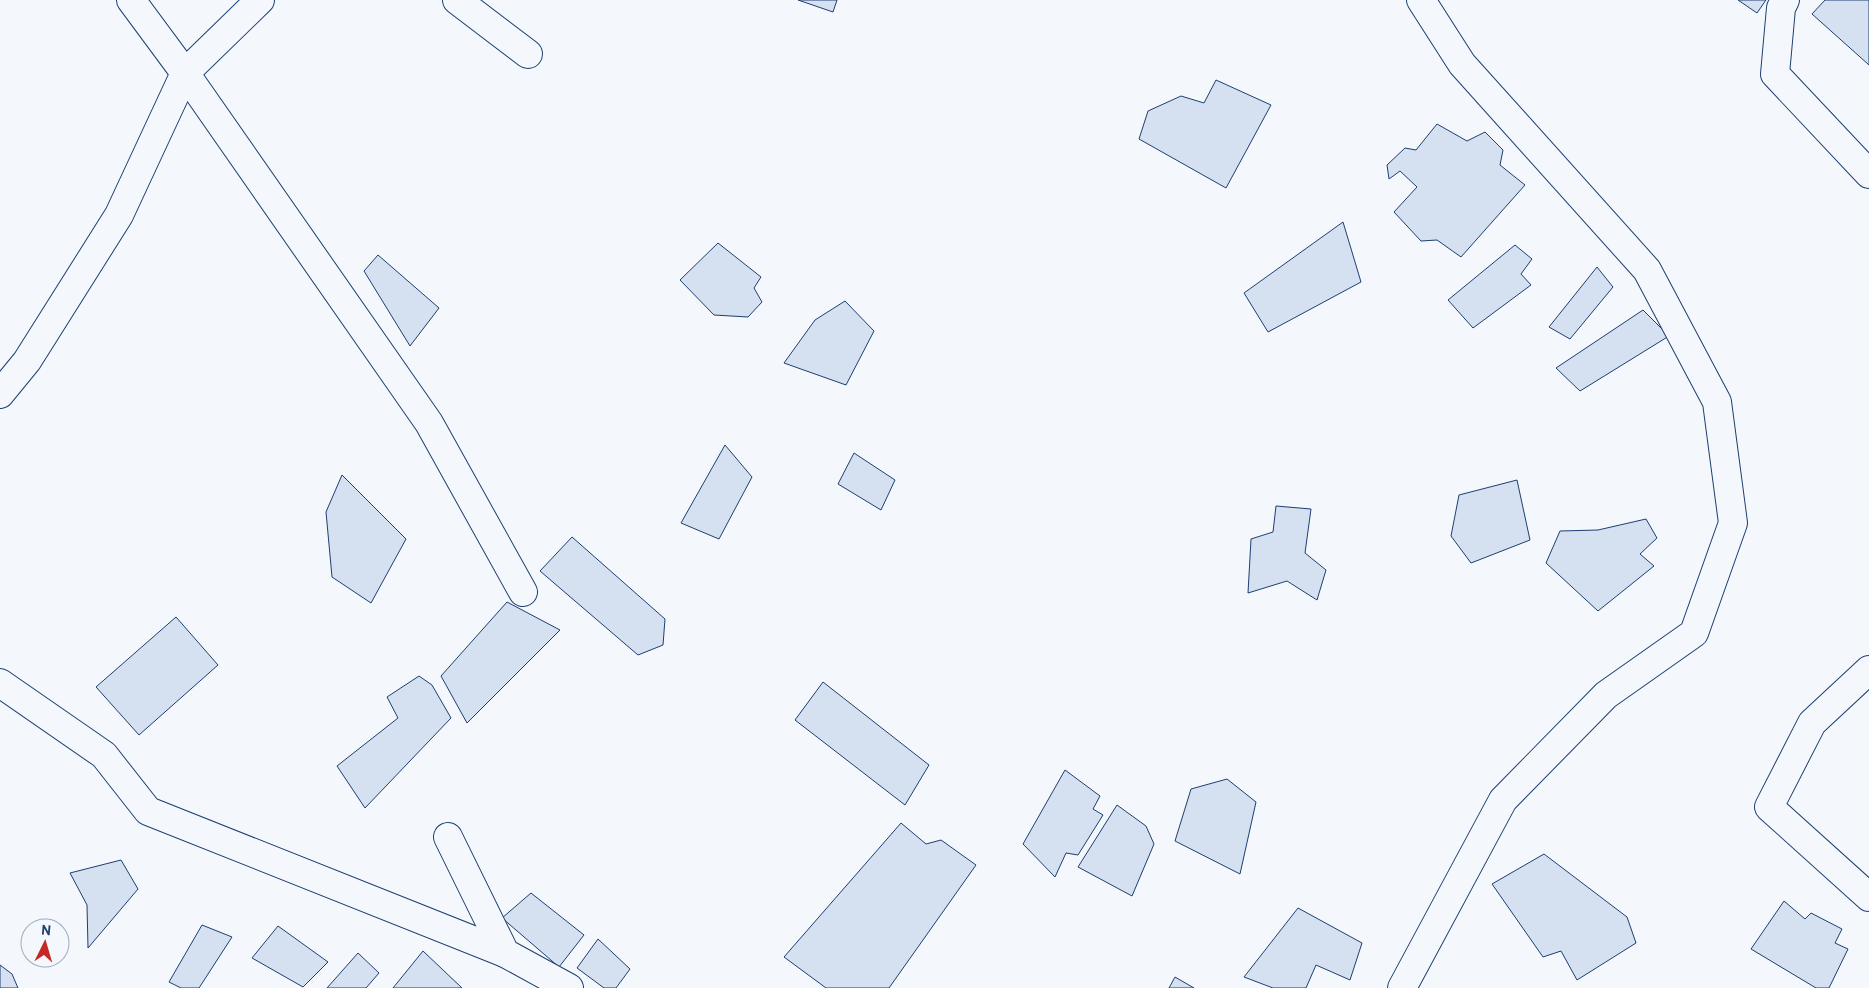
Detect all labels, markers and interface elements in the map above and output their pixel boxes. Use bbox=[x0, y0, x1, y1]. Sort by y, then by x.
north arrow bbox=[20, 918, 70, 968]
text: N bbox=[40, 923, 52, 940]

